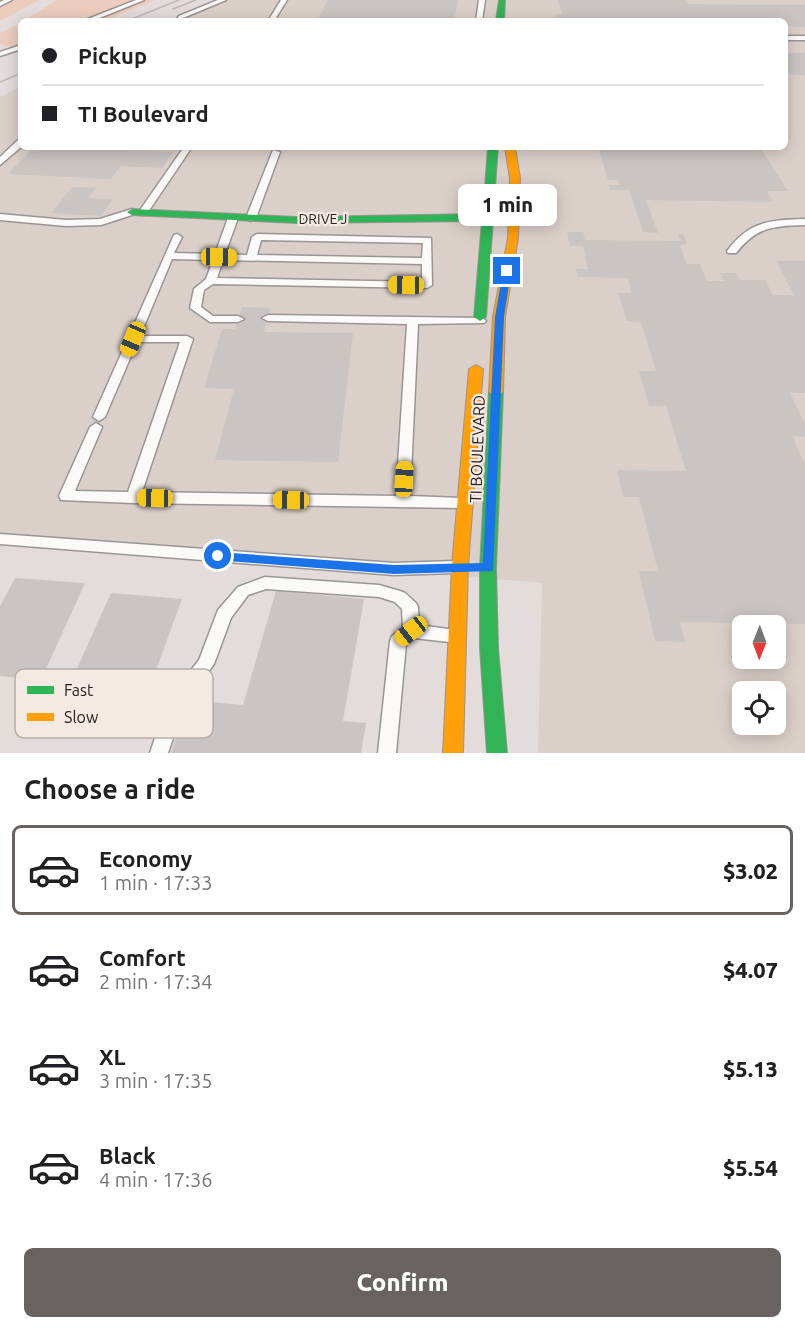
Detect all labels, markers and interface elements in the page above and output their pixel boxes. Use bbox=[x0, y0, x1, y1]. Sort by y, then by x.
text: Pickup bbox=[78, 43, 147, 68]
text: TI Boulevard bbox=[78, 101, 209, 126]
callout: 1 min bbox=[458, 184, 556, 226]
text: 1 min bbox=[482, 193, 533, 216]
street label: DRIVE J bbox=[298, 211, 348, 227]
car bbox=[201, 248, 237, 266]
route end bbox=[493, 257, 520, 284]
car bbox=[388, 276, 424, 294]
car bbox=[118, 319, 148, 359]
street label: TI BOULEVARD bbox=[466, 395, 488, 503]
car bbox=[394, 461, 414, 497]
car bbox=[137, 489, 173, 507]
car bbox=[273, 491, 309, 509]
route start bbox=[204, 542, 231, 569]
car bbox=[391, 613, 431, 649]
north arrow bbox=[732, 615, 786, 669]
map controls bbox=[732, 615, 786, 735]
legend bbox=[15, 669, 213, 738]
text: Fast bbox=[64, 681, 94, 699]
button: locate bbox=[732, 681, 786, 735]
text: Slow bbox=[64, 708, 99, 726]
text: Choose a ride bbox=[24, 774, 196, 804]
icon: car bbox=[27, 843, 81, 897]
text: Economy bbox=[99, 846, 192, 871]
text: $3.02 bbox=[723, 858, 778, 883]
text: 1 min · 17:33 bbox=[99, 871, 213, 894]
icon: car bbox=[27, 942, 81, 996]
text: Comfort bbox=[99, 945, 186, 970]
text: $4.07 bbox=[723, 957, 778, 982]
text: 2 min · 17:34 bbox=[99, 970, 213, 993]
icon: car bbox=[27, 1041, 81, 1095]
text: XL bbox=[99, 1044, 126, 1069]
text: $5.13 bbox=[723, 1056, 778, 1081]
text: 3 min · 17:35 bbox=[99, 1069, 213, 1092]
icon: car bbox=[27, 1140, 81, 1194]
text: Black bbox=[99, 1143, 156, 1168]
text: $5.54 bbox=[723, 1155, 778, 1180]
text: 4 min · 17:36 bbox=[99, 1168, 213, 1191]
button: Confirm bbox=[24, 1248, 781, 1317]

